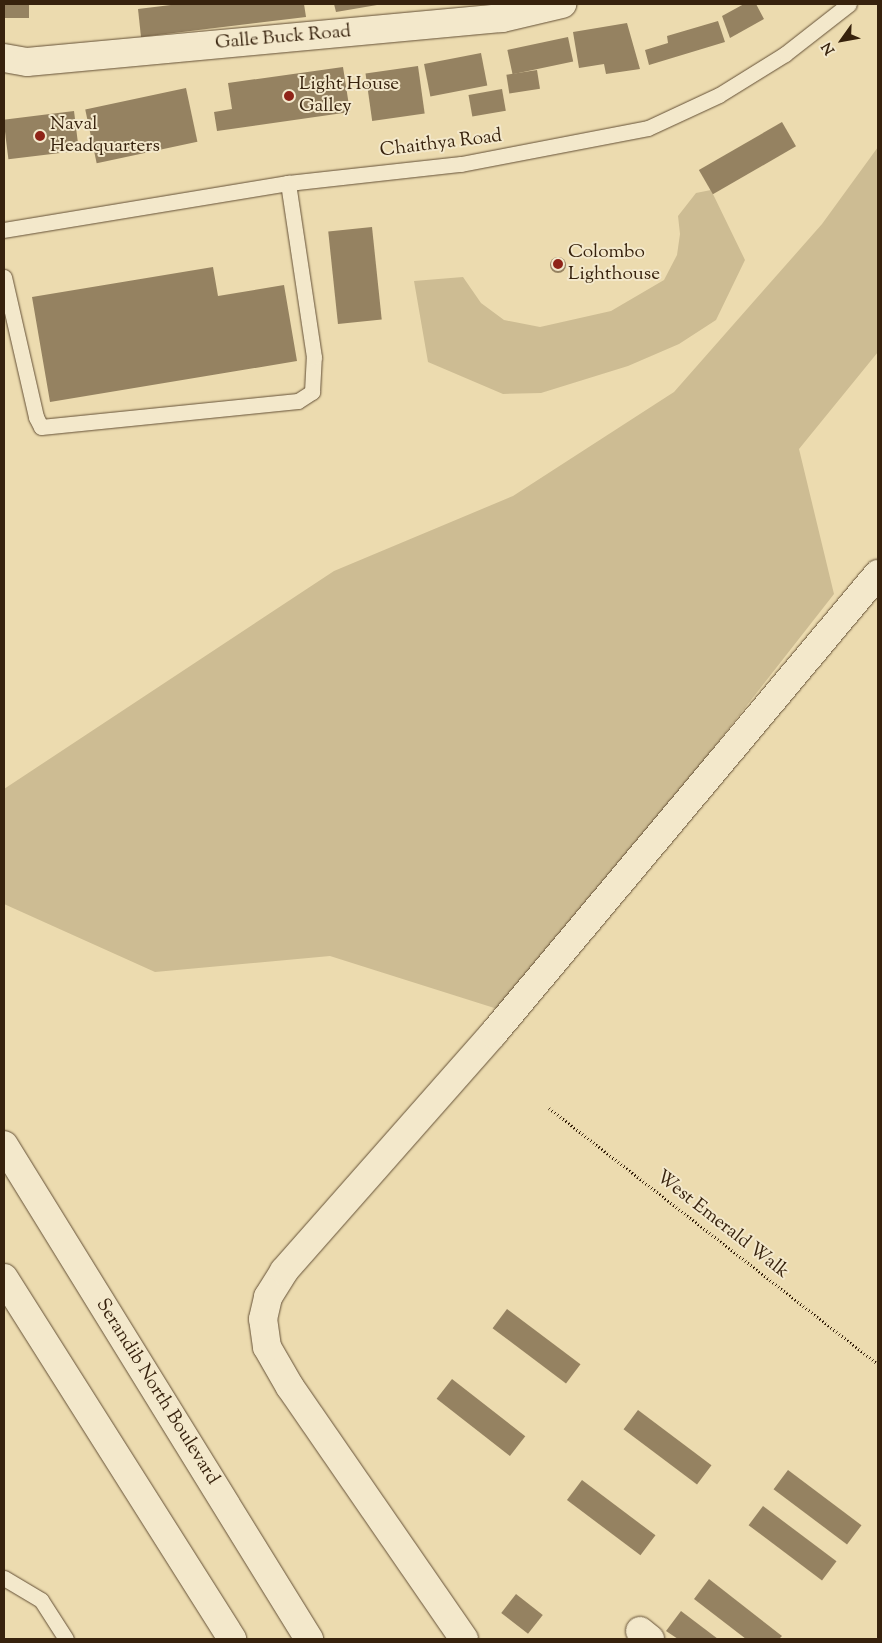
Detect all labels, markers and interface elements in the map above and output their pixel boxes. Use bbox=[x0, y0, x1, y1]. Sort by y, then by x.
north arrow bbox=[817, 15, 867, 65]
street label: Galle Buck Road bbox=[214, 21, 352, 55]
text: N bbox=[818, 38, 841, 58]
place label: Light House Galley bbox=[299, 74, 399, 118]
marker: Light House Galley bbox=[283, 90, 295, 102]
place label: Naval Headquarters bbox=[50, 114, 160, 158]
street label: Chaithya Road bbox=[379, 125, 503, 163]
marker: Naval Headquarters bbox=[34, 130, 46, 142]
place label: Colombo Lighthouse bbox=[568, 242, 660, 286]
marker: Colombo Lighthouse bbox=[552, 258, 564, 270]
street label: West Emerald Walk bbox=[651, 1166, 793, 1284]
street label: Serandib North Boulevard bbox=[90, 1295, 224, 1489]

